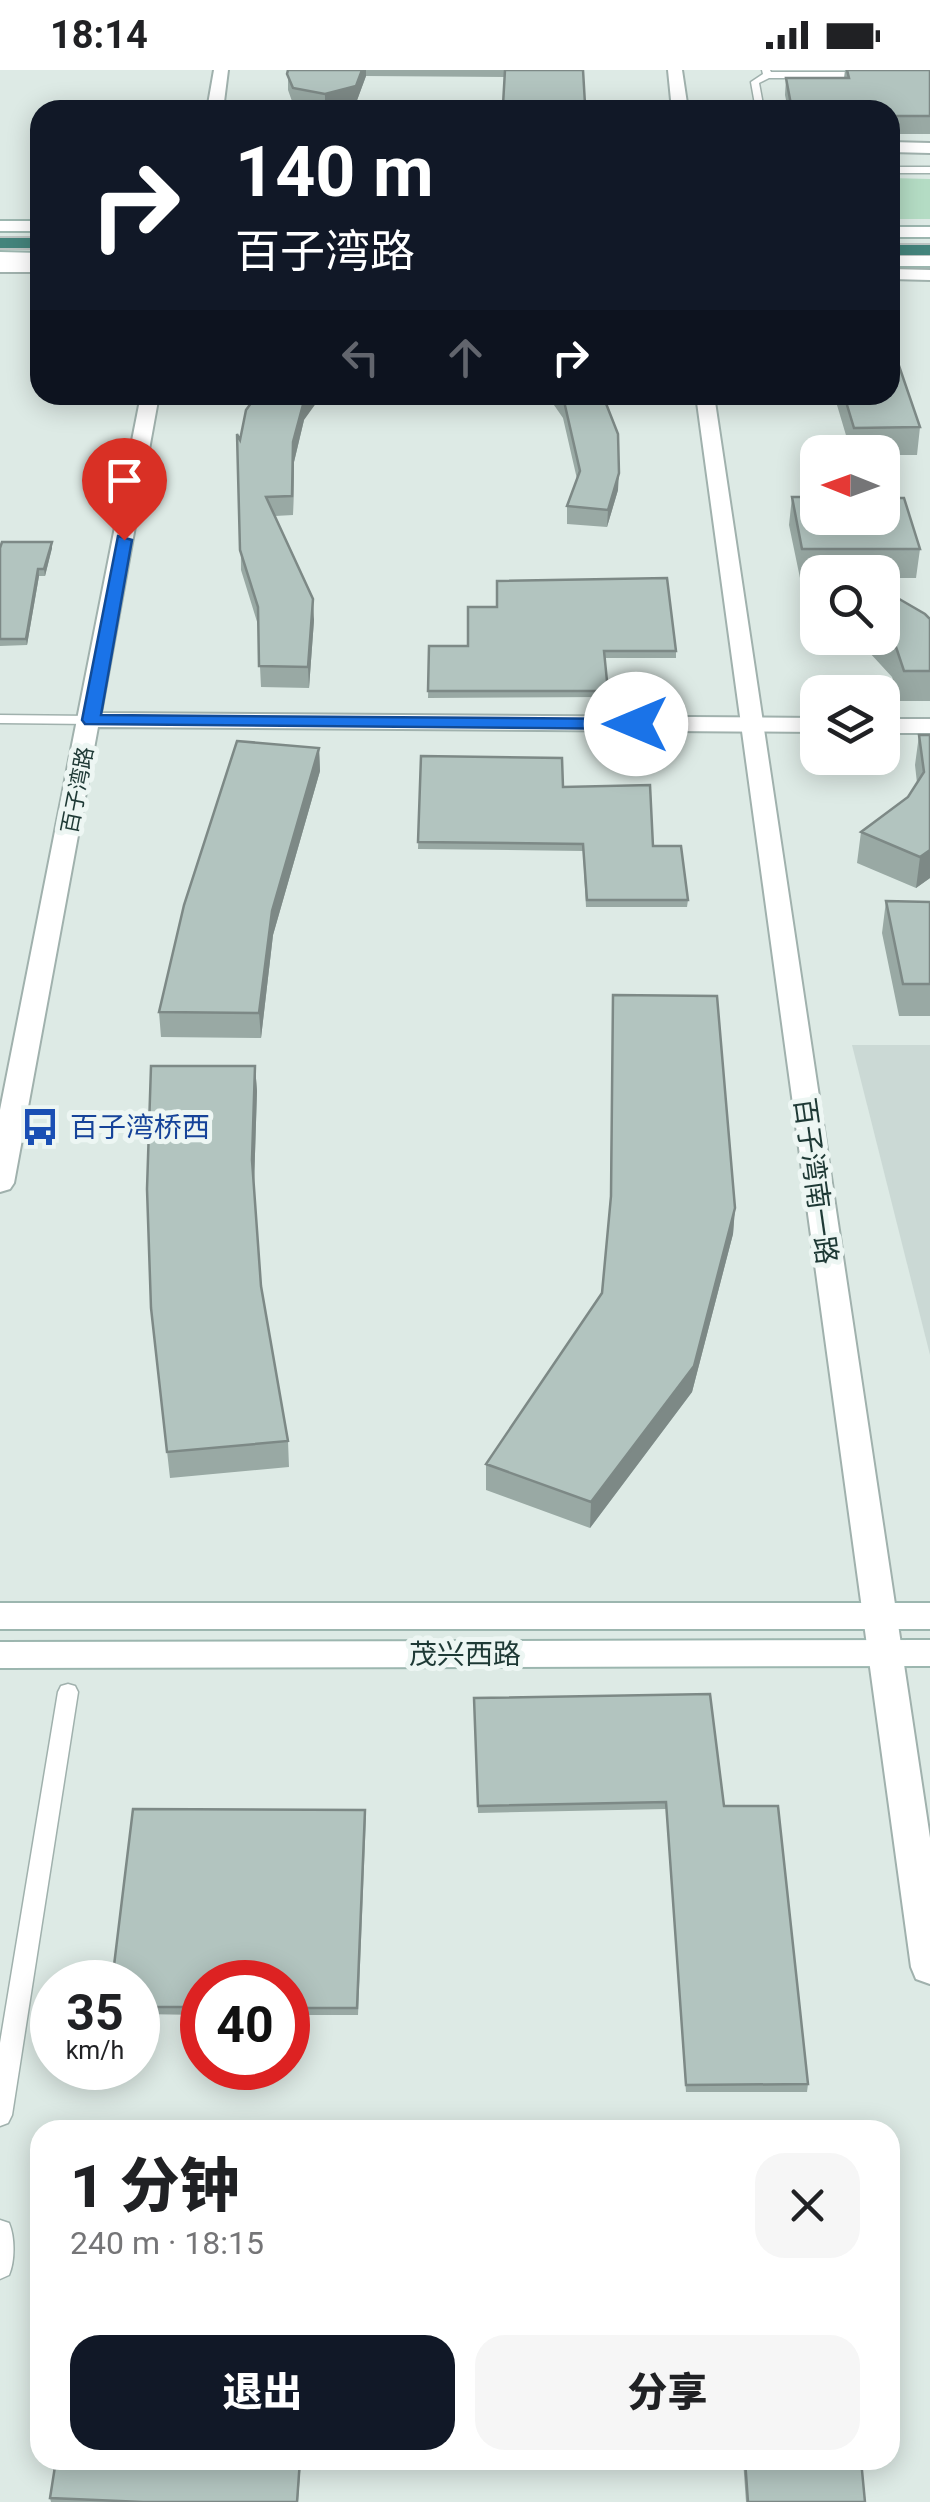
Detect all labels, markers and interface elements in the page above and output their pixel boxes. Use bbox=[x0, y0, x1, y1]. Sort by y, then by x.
text: 18:14 bbox=[50, 13, 148, 57]
text: 140 m bbox=[235, 131, 434, 213]
icon: right bbox=[70, 140, 200, 270]
text: 百子湾路 bbox=[235, 225, 415, 278]
icon: left bbox=[333, 330, 388, 385]
icon: ahead bbox=[438, 330, 493, 385]
icon: right bbox=[543, 330, 598, 385]
north arrow bbox=[800, 435, 900, 535]
map controls bbox=[800, 435, 900, 775]
pin bbox=[82, 438, 167, 541]
icon: arrive bbox=[97, 453, 152, 508]
button: search bbox=[800, 555, 900, 655]
position arrow bbox=[584, 672, 688, 776]
button: layers bbox=[800, 675, 900, 775]
street label: 百子湾路 bbox=[57, 745, 98, 836]
street label: 百子湾南一路 bbox=[787, 1096, 844, 1267]
bus stop icon: 百子湾桥西 bbox=[19, 1106, 61, 1148]
place label: 百子湾桥西 bbox=[70, 1111, 210, 1144]
street label: 茂兴西路 bbox=[409, 1638, 521, 1671]
speed limit sign: 40 bbox=[180, 1960, 310, 2090]
text: 35 bbox=[66, 1984, 124, 2042]
text: km/h bbox=[66, 2036, 124, 2065]
text: 1 分钟 bbox=[70, 2151, 240, 2222]
button: close bbox=[755, 2153, 860, 2258]
text: 240 m · 18:15 bbox=[70, 2224, 264, 2262]
button: 退出 bbox=[70, 2335, 455, 2450]
button: 分享 bbox=[475, 2335, 860, 2450]

